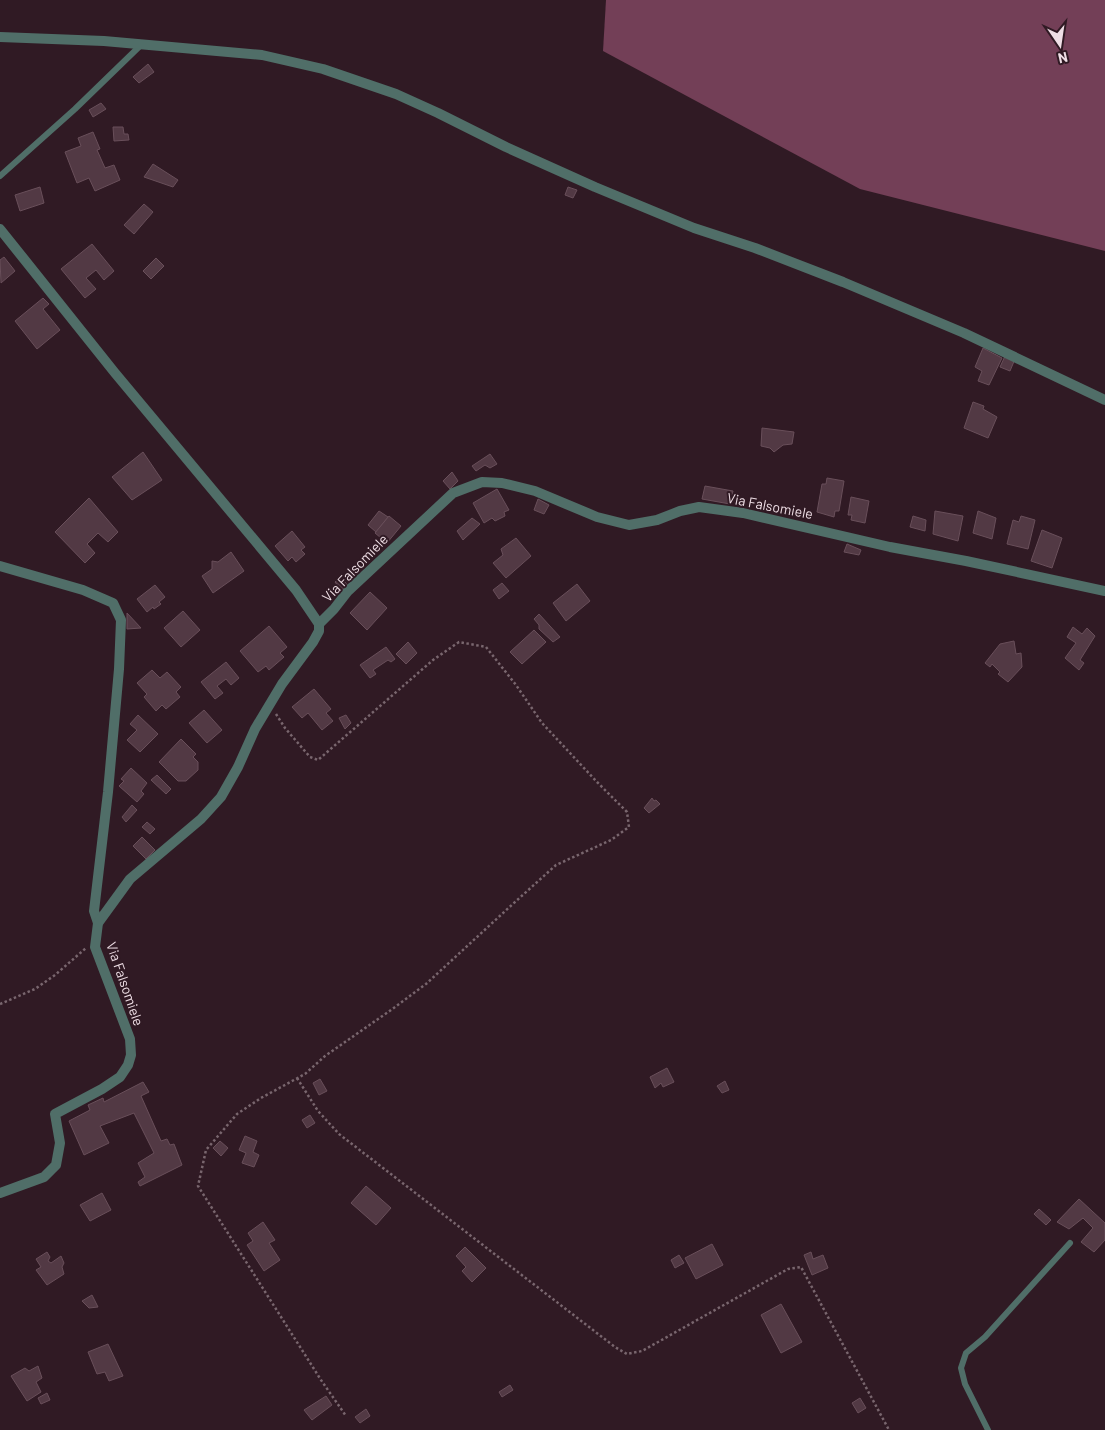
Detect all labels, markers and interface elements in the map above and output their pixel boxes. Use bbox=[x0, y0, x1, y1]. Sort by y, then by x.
north arrow bbox=[1035, 20, 1085, 70]
text: N bbox=[1057, 49, 1069, 67]
street label: Via Falsomiele bbox=[726, 489, 815, 522]
street label: Via Falsomiele bbox=[318, 530, 391, 605]
street label: Via Falsomiele bbox=[103, 940, 148, 1028]

